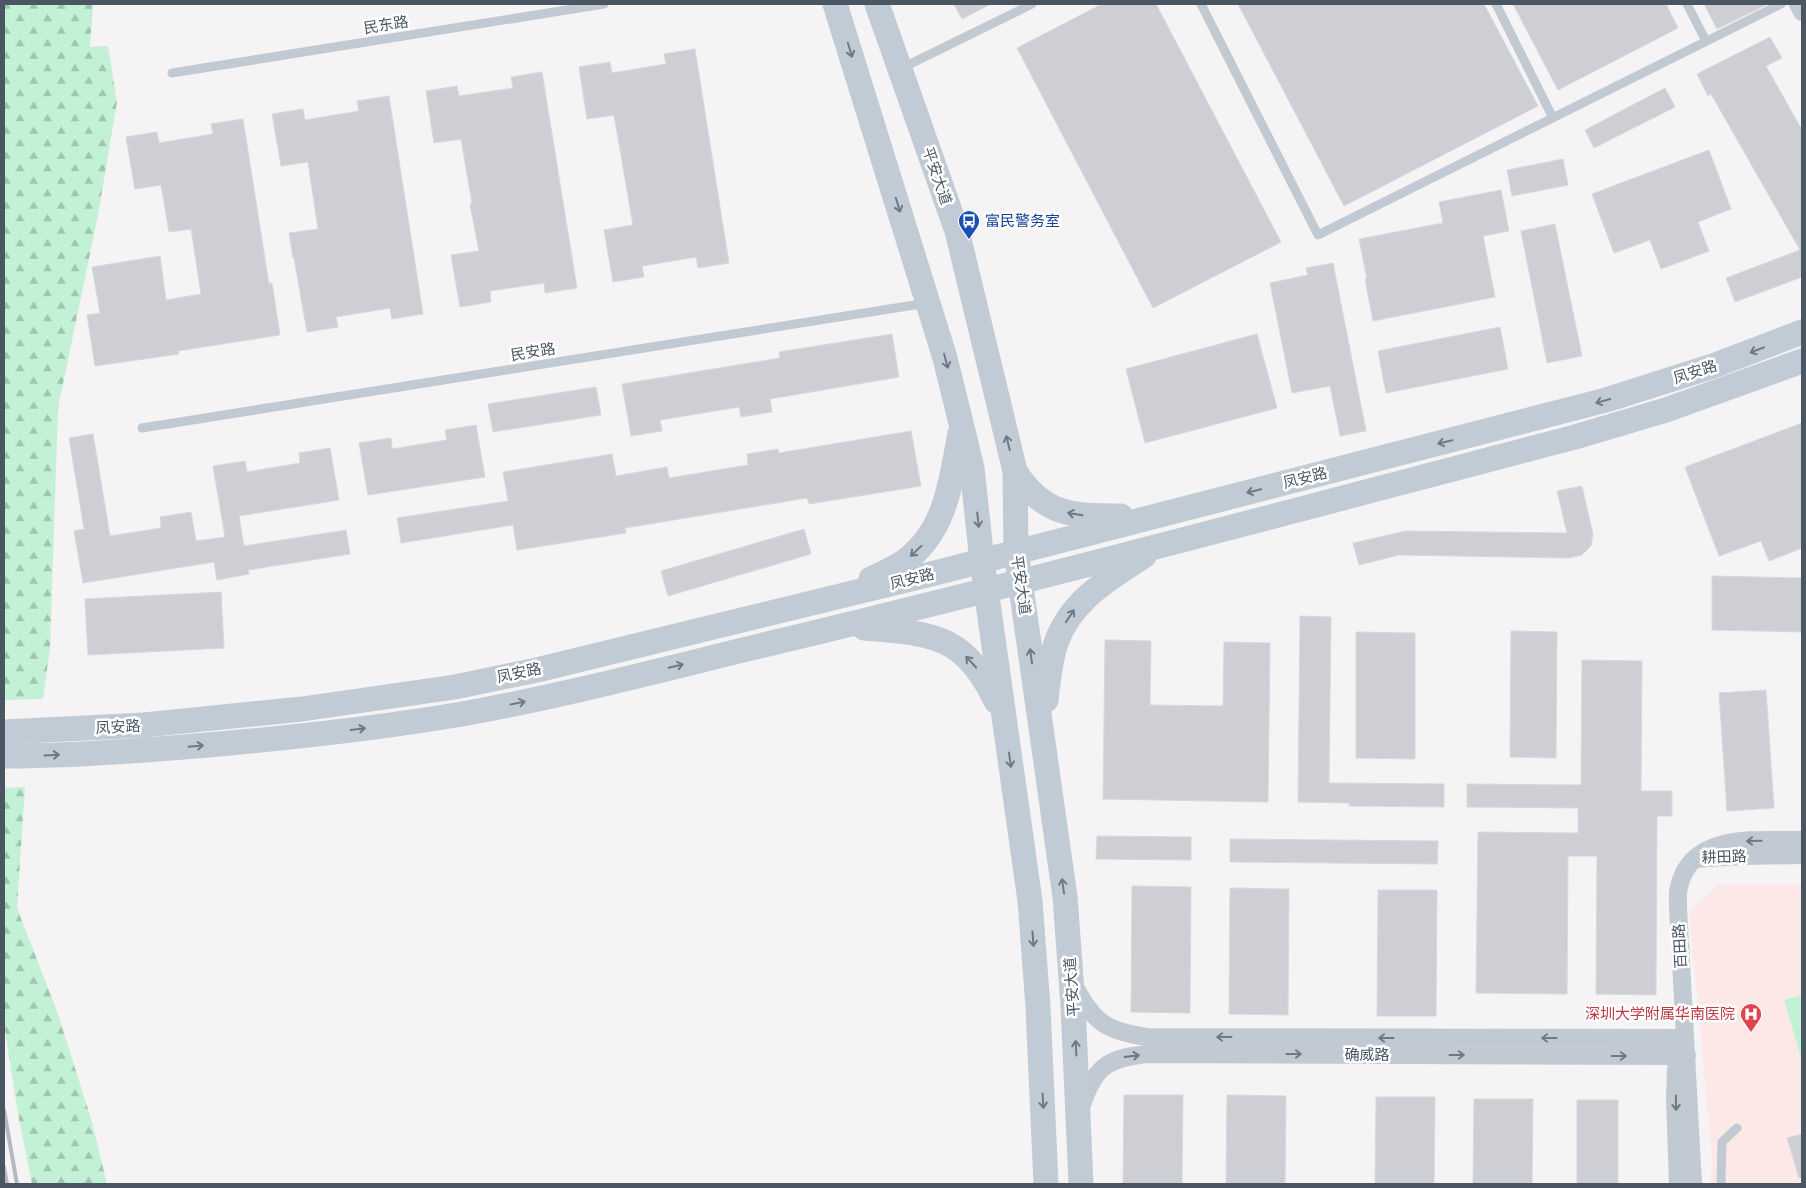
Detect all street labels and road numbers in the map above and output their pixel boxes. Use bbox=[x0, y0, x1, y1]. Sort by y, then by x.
street label: 民东路 bbox=[362, 12, 409, 36]
street label: 平安大道 bbox=[920, 144, 956, 207]
street label: 民安路 bbox=[509, 339, 556, 363]
street label: 凤安路 bbox=[1671, 356, 1719, 387]
street label: 凤安路 bbox=[1281, 463, 1329, 491]
street label: 平安大道 bbox=[1009, 554, 1035, 616]
street label: 凤安路 bbox=[888, 564, 936, 592]
street label: 凤安路 bbox=[495, 659, 543, 686]
street label: 凤安路 bbox=[95, 716, 141, 736]
street label: 耕田路 bbox=[1701, 846, 1747, 866]
street label: 百田路 bbox=[1669, 923, 1689, 969]
street label: 平安大道 bbox=[1060, 957, 1082, 1018]
street label: 确威路 bbox=[1344, 1045, 1390, 1063]

